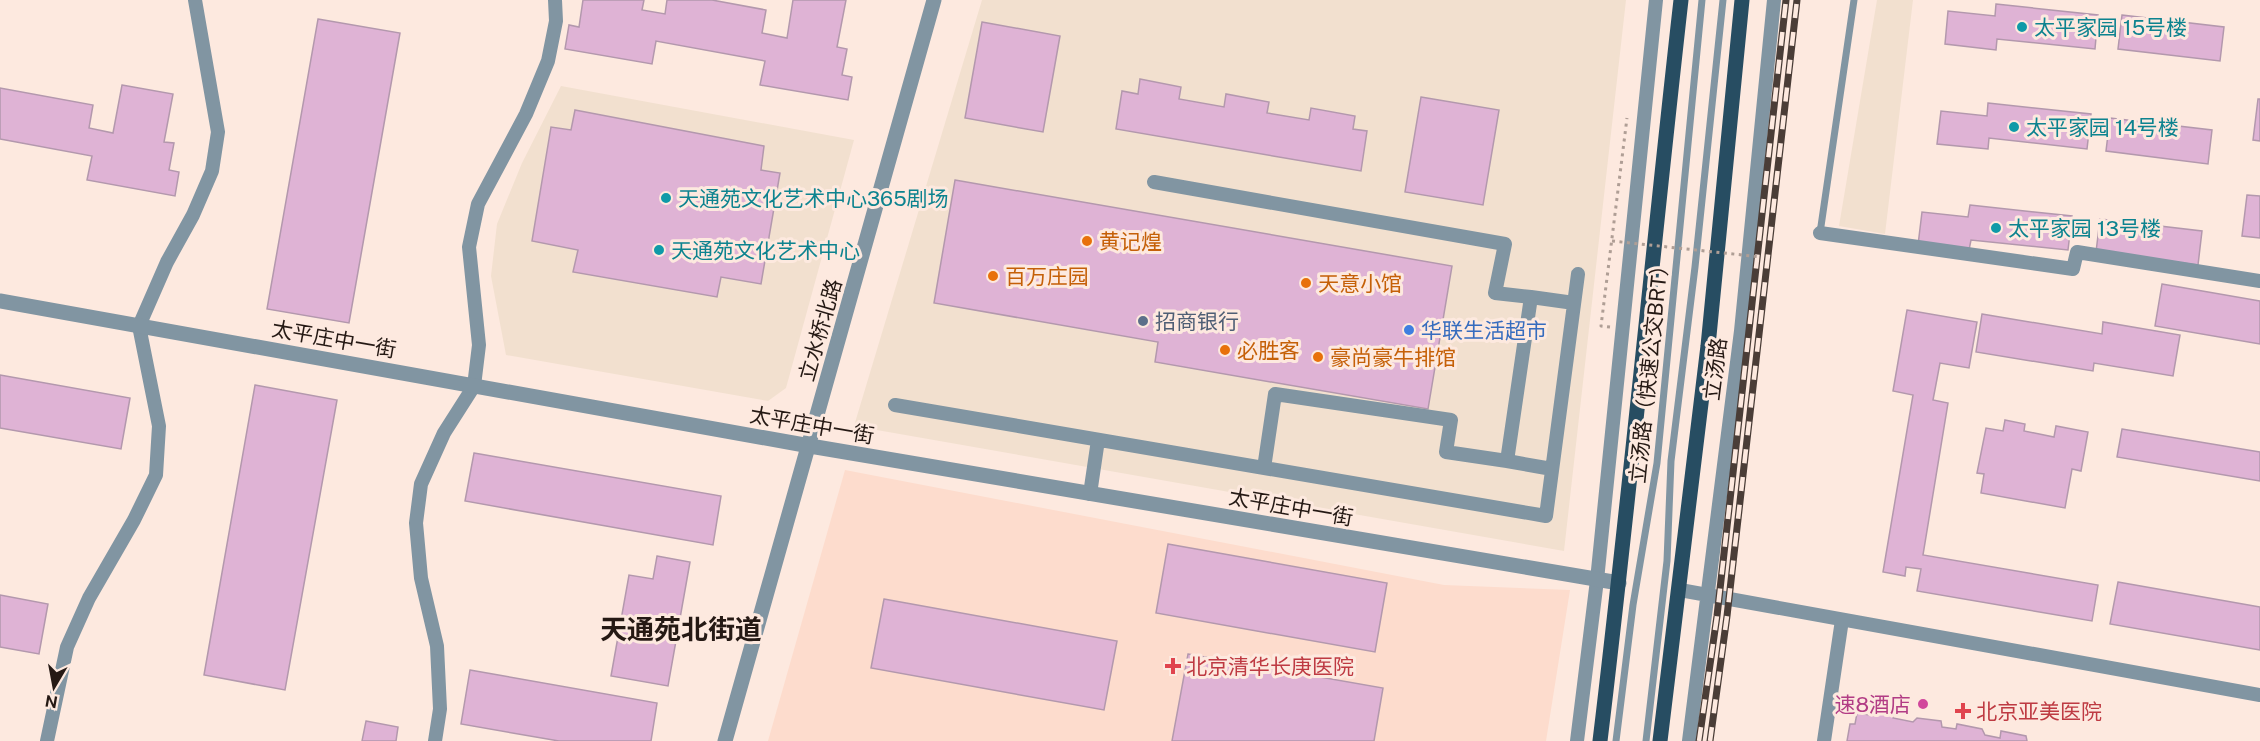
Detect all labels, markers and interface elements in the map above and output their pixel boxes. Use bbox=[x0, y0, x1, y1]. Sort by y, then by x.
place label: 太平家园 15号楼 bbox=[2034, 15, 2187, 40]
marker: 太平家园 15号楼 bbox=[2015, 20, 2029, 34]
place label: 太平家园 14号楼 bbox=[2026, 115, 2179, 140]
marker: 太平家园 14号楼 bbox=[2007, 120, 2021, 134]
place label: 天通苑文化艺术中心365剧场 bbox=[678, 186, 949, 211]
marker: 天通苑文化艺术中心365剧场 bbox=[659, 191, 673, 205]
place label: 太平家园 13号楼 bbox=[2008, 216, 2161, 241]
marker: 太平家园 13号楼 bbox=[1989, 221, 2003, 235]
place label: 黄记煌 bbox=[1099, 229, 1162, 254]
marker: 黄记煌 bbox=[1080, 234, 1094, 248]
place label: 天通苑文化艺术中心 bbox=[671, 238, 860, 263]
marker: 天通苑文化艺术中心 bbox=[652, 243, 666, 257]
street label: 立汤路（快速公交BRT） bbox=[1625, 253, 1673, 485]
place label: 百万庄园 bbox=[1005, 264, 1089, 289]
marker: 百万庄园 bbox=[986, 269, 1000, 283]
place label: 天意小馆 bbox=[1318, 271, 1402, 296]
street label: 立水桥北路 bbox=[794, 276, 846, 384]
marker: 天意小馆 bbox=[1299, 276, 1313, 290]
place label: 招商银行 bbox=[1155, 309, 1239, 334]
marker: 招商银行 bbox=[1136, 314, 1150, 328]
street label: 太平庄中一街 bbox=[270, 316, 398, 362]
place label: 华联生活超市 bbox=[1421, 318, 1547, 343]
marker: 华联生活超市 bbox=[1402, 323, 1416, 337]
street label: 立汤路 bbox=[1699, 336, 1731, 402]
place label: 必胜客 bbox=[1237, 338, 1300, 363]
marker: 必胜客 bbox=[1218, 343, 1232, 357]
place label: 豪尚豪牛排馆 bbox=[1330, 345, 1456, 370]
marker: 豪尚豪牛排馆 bbox=[1311, 350, 1325, 364]
street label: 太平庄中一街 bbox=[748, 402, 876, 448]
street label: 太平庄中一街 bbox=[1227, 484, 1355, 530]
district label: 天通苑北街道 bbox=[600, 613, 762, 645]
place label: 北京清华长庚医院 bbox=[1186, 654, 1354, 679]
north arrow bbox=[24, 657, 84, 717]
marker: 北京清华长庚医院 bbox=[1164, 657, 1182, 675]
text: N bbox=[44, 691, 59, 712]
place label: 速8酒店 bbox=[1834, 692, 1911, 717]
marker: 速8酒店 bbox=[1916, 697, 1930, 711]
place label: 北京亚美医院 bbox=[1976, 699, 2102, 724]
marker: 北京亚美医院 bbox=[1954, 702, 1972, 720]

